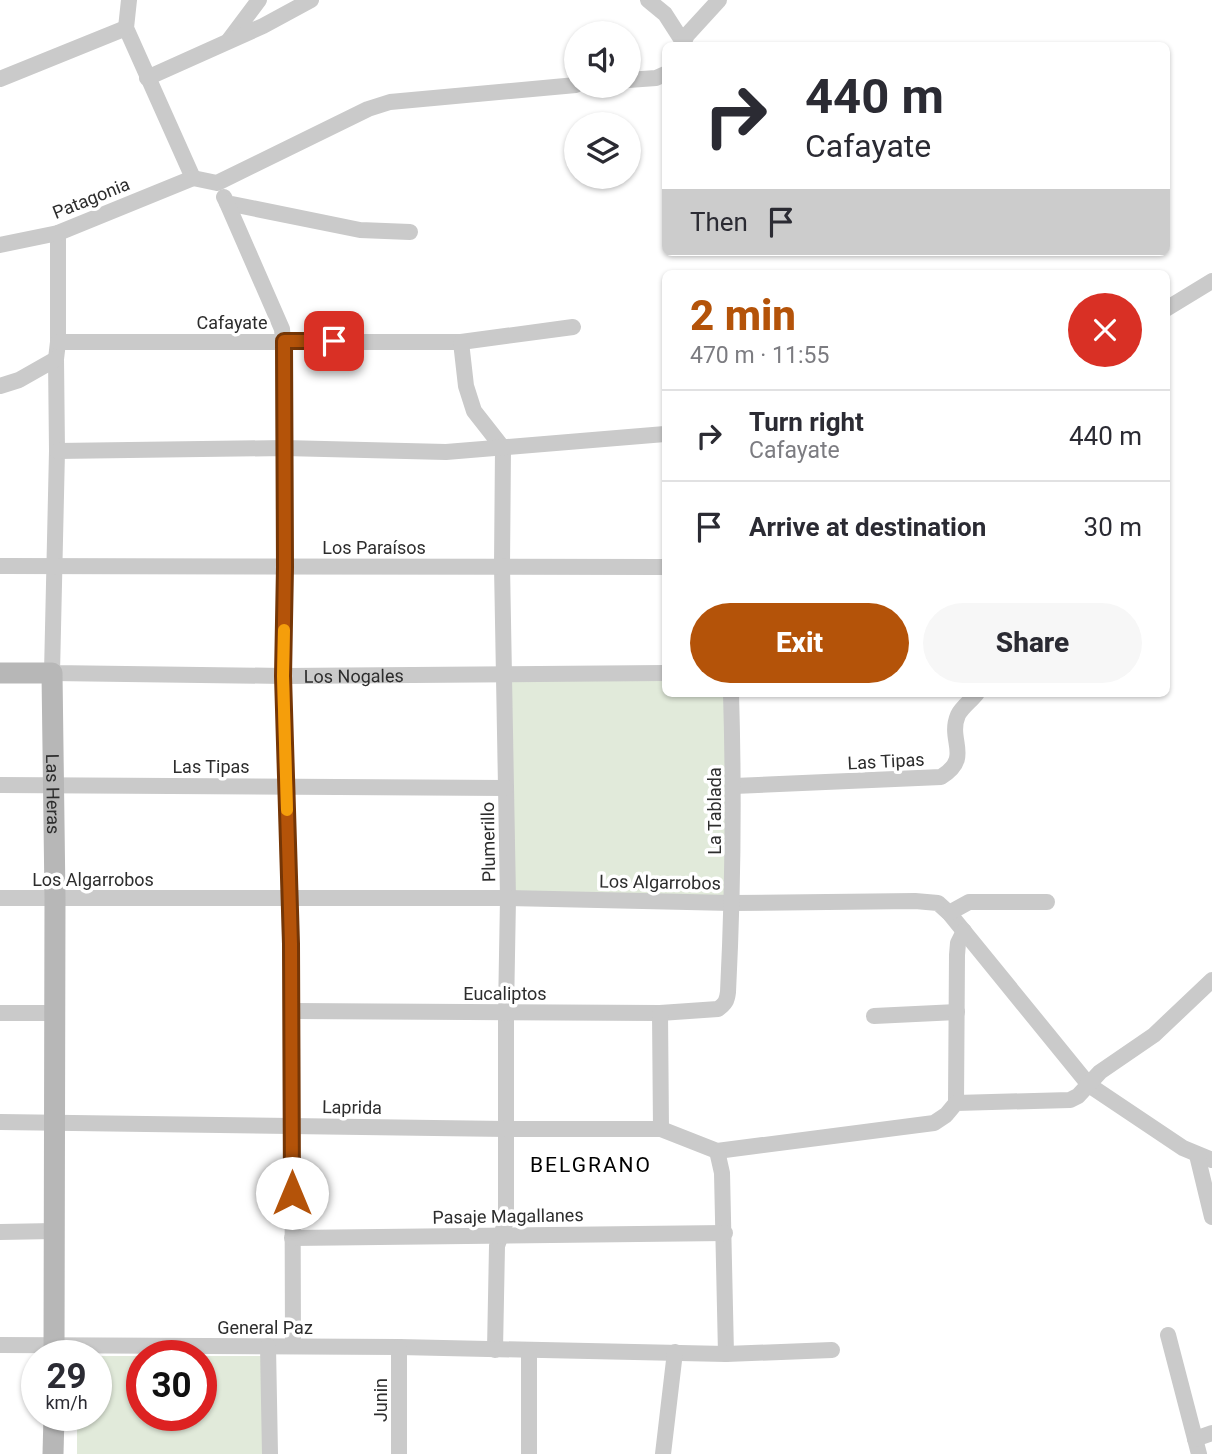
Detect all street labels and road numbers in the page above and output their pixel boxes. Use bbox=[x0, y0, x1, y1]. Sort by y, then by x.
street label: Patagonia bbox=[49, 173, 133, 223]
street label: Cafayate bbox=[196, 312, 268, 333]
street label: Los Paraísos bbox=[322, 537, 426, 558]
street label: Los Nogales bbox=[304, 665, 404, 686]
street label: Las Tipas bbox=[847, 748, 925, 774]
street label: Las Heras bbox=[43, 754, 65, 834]
street label: Las Tipas bbox=[172, 756, 250, 777]
street label: La Tablada bbox=[704, 767, 725, 855]
street label: Plumerillo bbox=[477, 802, 499, 882]
street label: Los Algarrobos bbox=[32, 869, 154, 890]
street label: Los Algarrobos bbox=[599, 870, 721, 894]
street label: Eucaliptos bbox=[463, 983, 547, 1004]
street label: Laprida bbox=[322, 1096, 382, 1118]
street label: Pasaje Magallanes bbox=[432, 1204, 584, 1228]
street label: General Paz bbox=[217, 1317, 313, 1338]
street label: Junin bbox=[370, 1378, 391, 1422]

